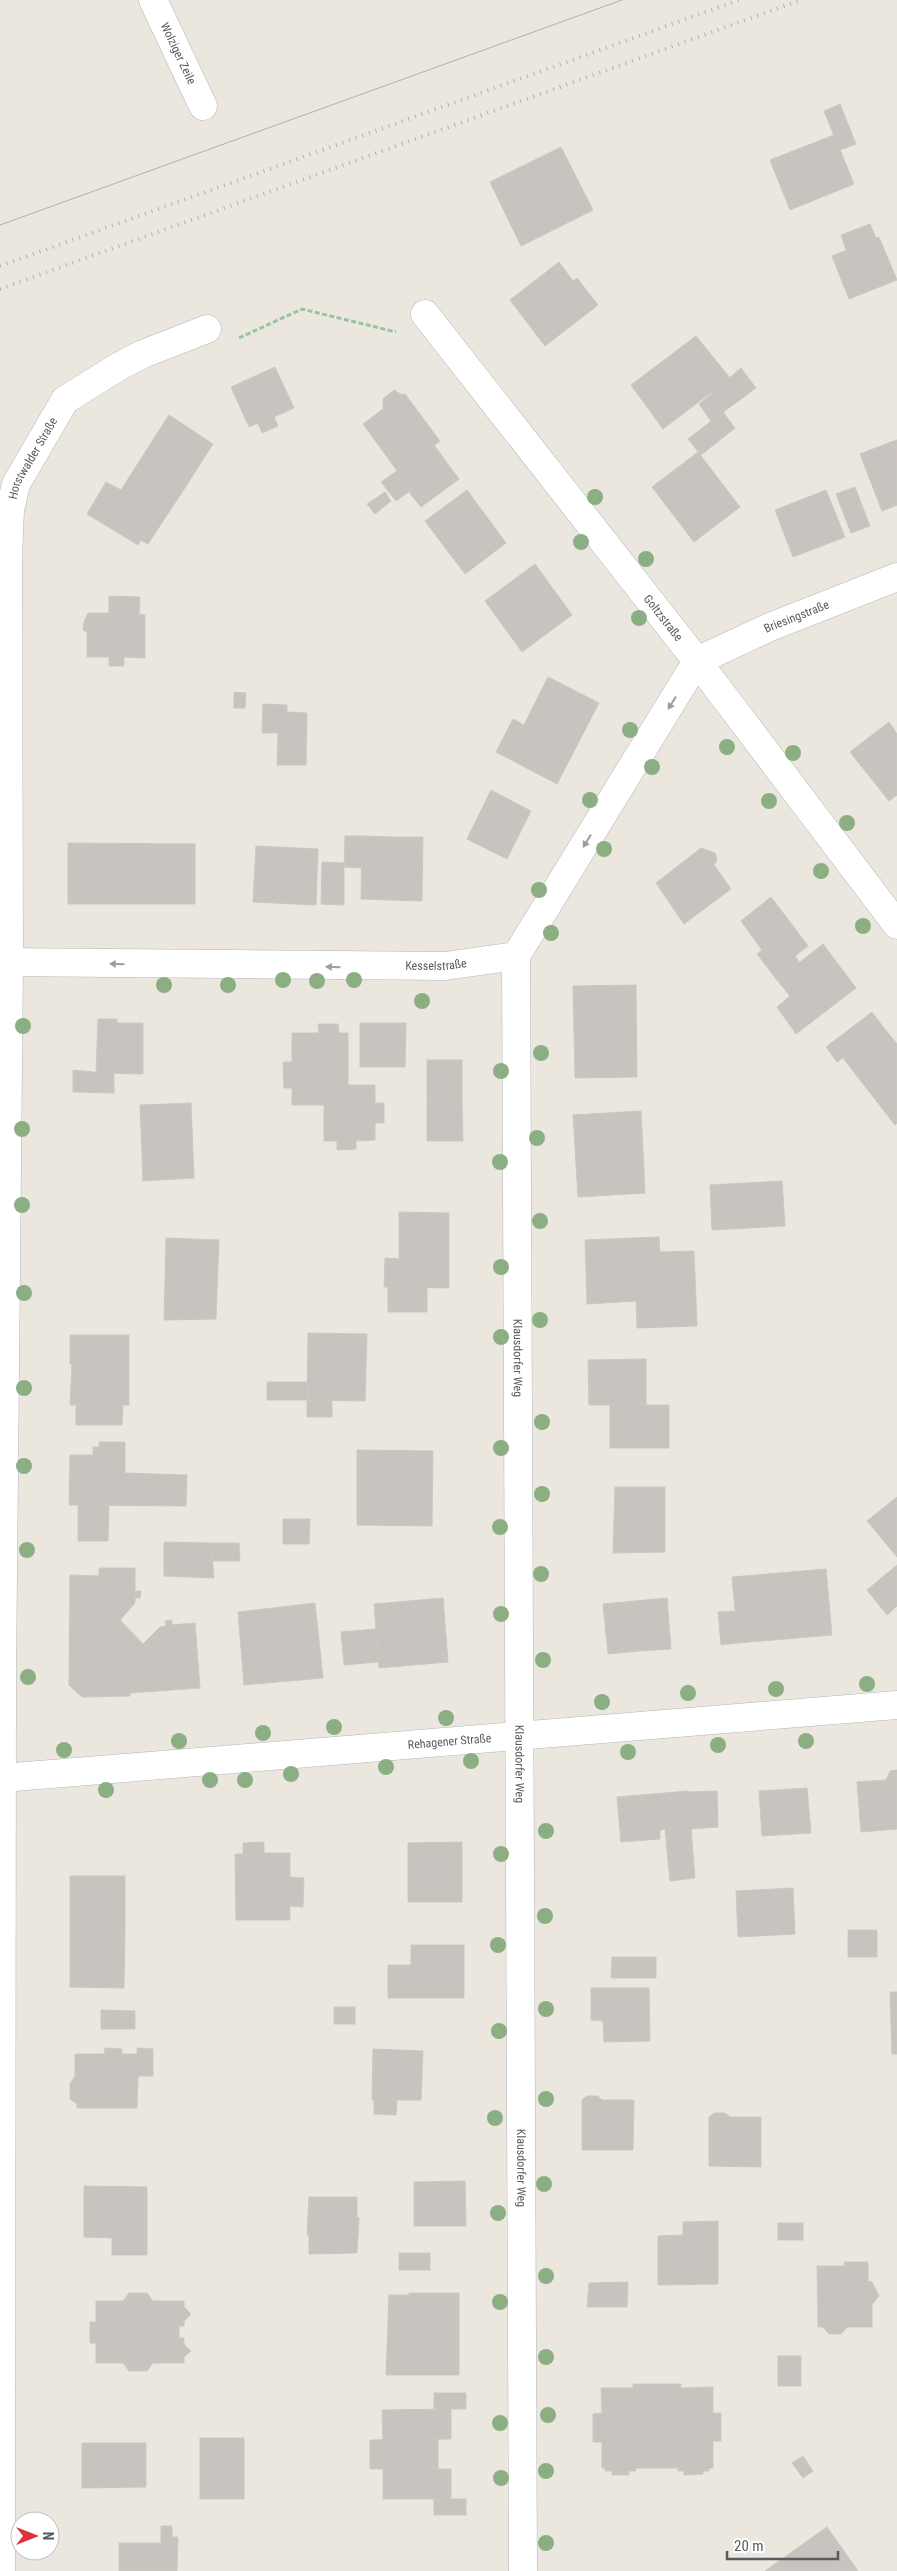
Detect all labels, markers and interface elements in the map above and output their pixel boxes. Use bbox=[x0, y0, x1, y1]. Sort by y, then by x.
street label: Wolziger Zeile bbox=[158, 20, 199, 87]
street label: Horstwalder Straße bbox=[6, 415, 60, 501]
street label: Goltzstraße bbox=[641, 592, 686, 644]
street label: Briesingstraße bbox=[762, 597, 831, 636]
one-way arrow bbox=[667, 696, 677, 709]
one-way arrow bbox=[582, 835, 591, 848]
street label: Kesselstraße bbox=[405, 956, 468, 973]
one-way arrow bbox=[109, 960, 125, 968]
one-way arrow bbox=[324, 963, 340, 971]
street label: Klausdorfer Weg bbox=[511, 1319, 525, 1397]
street label: Klausdorfer Weg bbox=[512, 1725, 527, 1803]
street label: Rehagener Straße bbox=[407, 1731, 492, 1752]
street label: Klausdorfer Weg bbox=[514, 2129, 528, 2207]
north arrow bbox=[10, 2511, 60, 2561]
scale bar bbox=[727, 2528, 838, 2560]
text: N bbox=[40, 2532, 56, 2540]
text: 20 m bbox=[734, 2537, 764, 2555]

